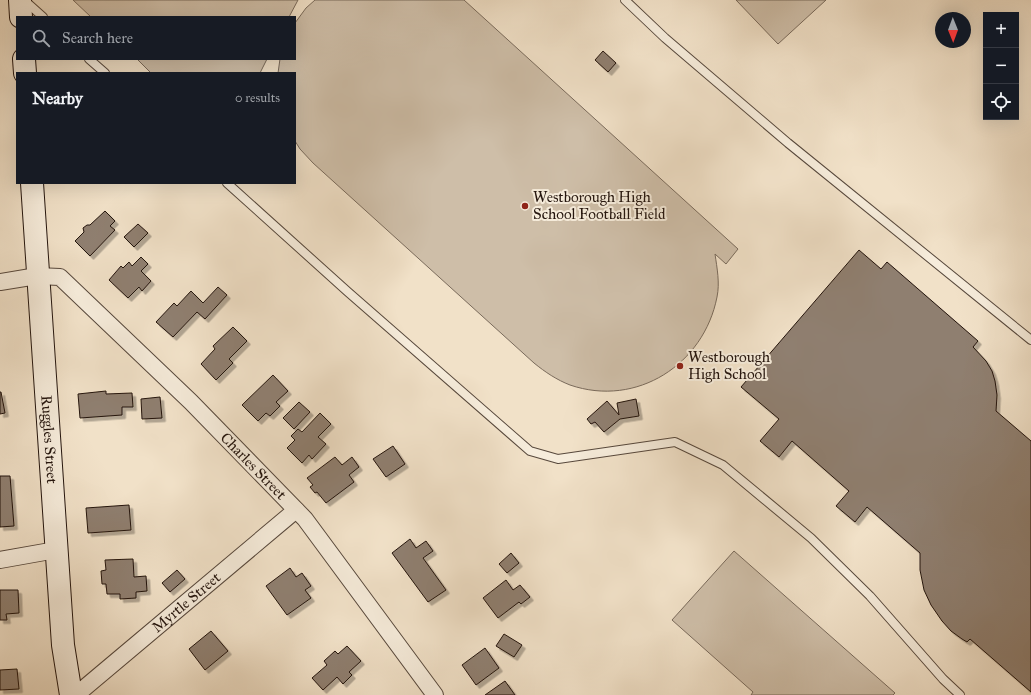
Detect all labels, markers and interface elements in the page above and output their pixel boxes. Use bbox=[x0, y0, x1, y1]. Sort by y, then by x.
north arrow bbox=[935, 12, 971, 48]
map controls bbox=[983, 12, 1019, 120]
button: + bbox=[983, 12, 1019, 48]
search box bbox=[16, 16, 296, 60]
icon: search bbox=[30, 27, 52, 49]
text: Search here bbox=[62, 29, 133, 47]
button: − bbox=[983, 48, 1019, 84]
button: locate bbox=[983, 84, 1019, 120]
text: Nearby bbox=[32, 88, 83, 109]
text: 0 results bbox=[235, 90, 280, 106]
place label: Westborough High School Football Field bbox=[533, 188, 666, 223]
marker: Westborough High School Football Field bbox=[520, 201, 530, 211]
place label: Westborough High School bbox=[688, 348, 771, 383]
marker: Westborough High School bbox=[675, 361, 685, 371]
street label: Ruggles Street bbox=[37, 395, 61, 485]
street label: Charles Street bbox=[217, 429, 291, 504]
street label: Myrtle Street bbox=[148, 568, 225, 636]

